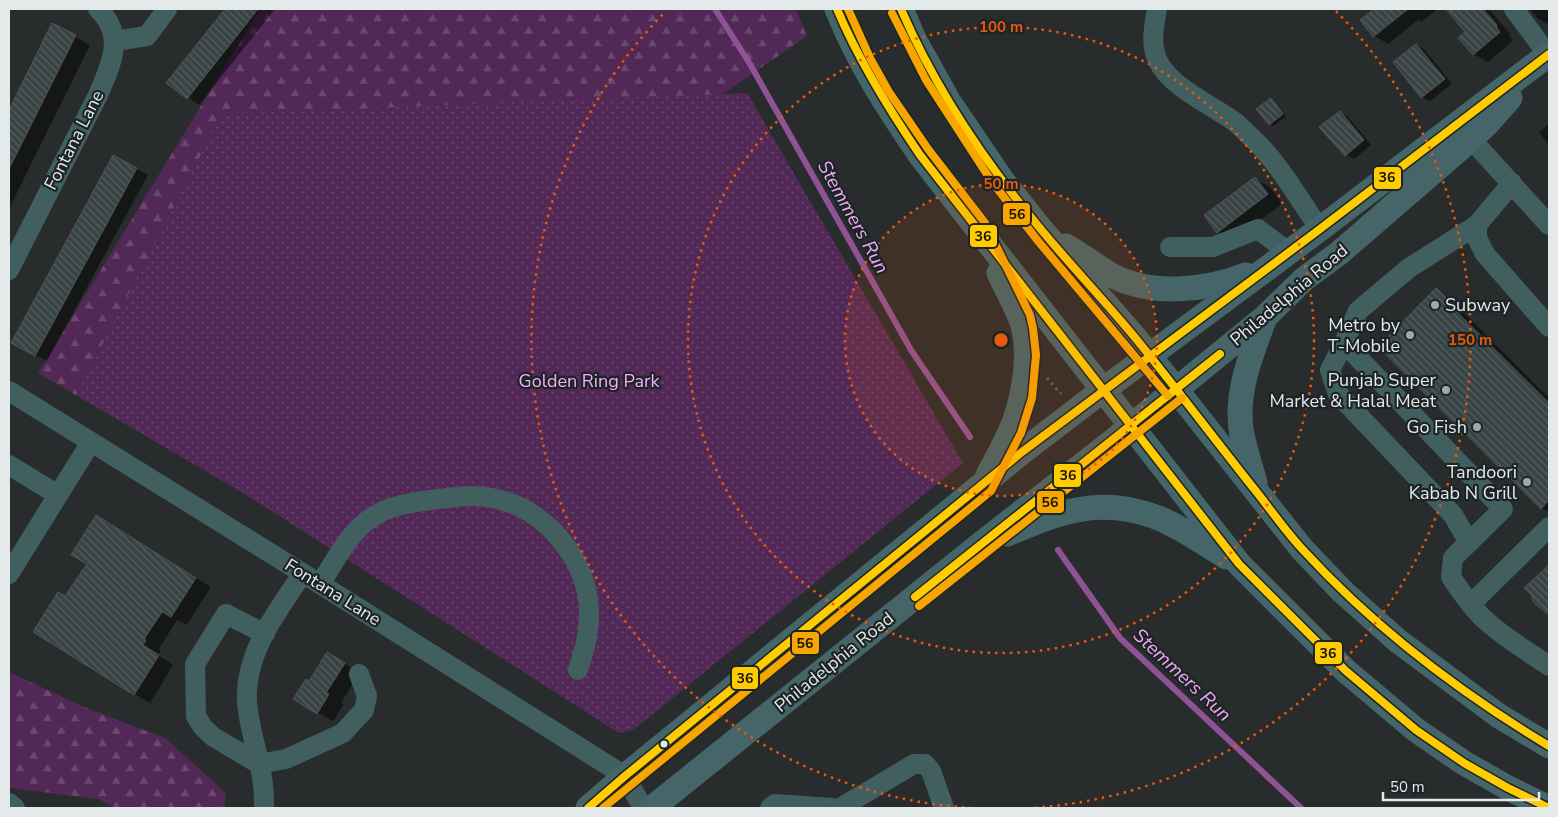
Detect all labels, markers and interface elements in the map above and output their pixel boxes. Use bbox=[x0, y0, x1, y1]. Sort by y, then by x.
text: 100 m bbox=[979, 17, 1023, 37]
street label: Fontana Lane bbox=[39, 86, 109, 194]
water label: Stemmers Run bbox=[811, 156, 895, 278]
line badge: 36 bbox=[1373, 166, 1402, 190]
text: 36 bbox=[1379, 168, 1395, 187]
text: 50 m bbox=[983, 174, 1019, 194]
line badge: 56 bbox=[1002, 202, 1031, 226]
text: 56 bbox=[1009, 205, 1025, 224]
line badge: 36 bbox=[969, 224, 998, 248]
text: 36 bbox=[975, 227, 991, 246]
street label: Philadelphia Road bbox=[1225, 239, 1353, 351]
place label: Subway bbox=[1445, 293, 1511, 317]
marker: Subway bbox=[1429, 299, 1441, 311]
place label: Metro by T-Mobile bbox=[1327, 313, 1401, 358]
marker: Metro by T-Mobile bbox=[1404, 329, 1416, 341]
text: 150 m bbox=[1448, 330, 1492, 350]
centre of rings bbox=[992, 331, 1010, 349]
place label: Punjab Super Market & Halal Meat bbox=[1269, 368, 1437, 413]
park label: Golden Ring Park bbox=[519, 369, 660, 393]
marker: Punjab Super Market & Halal Meat bbox=[1440, 384, 1452, 396]
place label: Go Fish bbox=[1406, 415, 1467, 439]
marker: Go Fish bbox=[1471, 421, 1483, 433]
place label: Tandoori Kabab N Grill bbox=[1409, 460, 1518, 505]
line badge: 36 bbox=[1053, 463, 1082, 488]
text: 36 bbox=[1060, 466, 1076, 485]
marker: Tandoori Kabab N Grill bbox=[1521, 476, 1533, 488]
line badge: 56 bbox=[1036, 490, 1065, 514]
text: 56 bbox=[1042, 493, 1058, 512]
street label: Fontana Lane bbox=[280, 553, 386, 631]
street label: Philadelphia Road bbox=[769, 606, 899, 718]
water label: Stemmers Run bbox=[1127, 623, 1237, 727]
line badge: 56 bbox=[791, 631, 820, 655]
text: 56 bbox=[797, 634, 813, 653]
line badge: 36 bbox=[1314, 641, 1343, 665]
text: 36 bbox=[1320, 644, 1336, 663]
line badge: 36 bbox=[731, 666, 759, 690]
text: 36 bbox=[737, 669, 753, 688]
unlabelled marker bbox=[659, 739, 669, 749]
scale bar bbox=[1383, 770, 1539, 802]
text: 50 m bbox=[1390, 777, 1425, 797]

